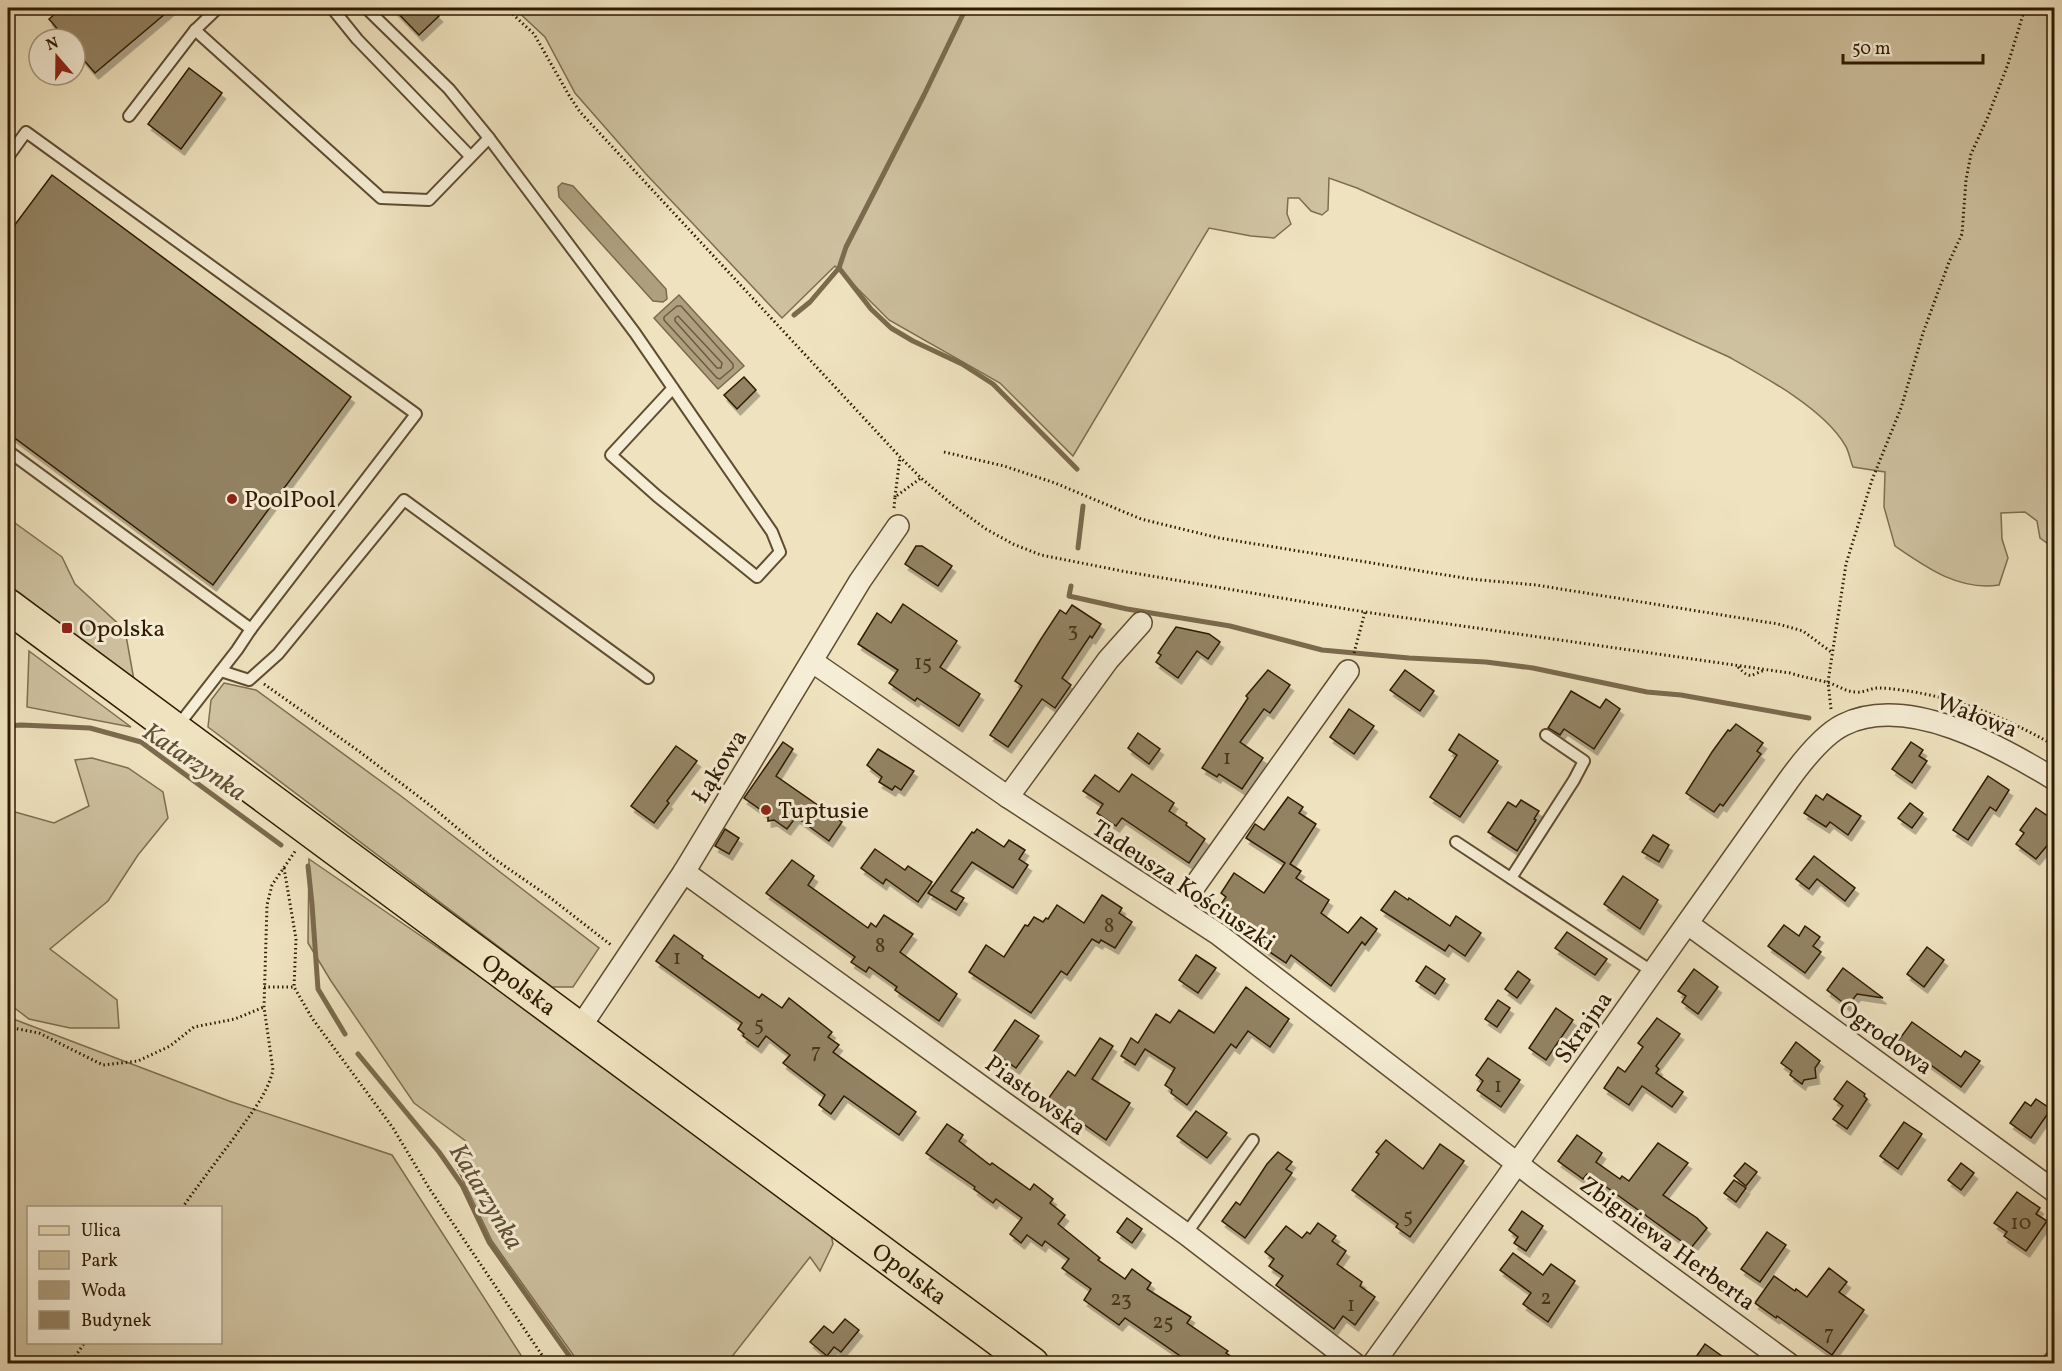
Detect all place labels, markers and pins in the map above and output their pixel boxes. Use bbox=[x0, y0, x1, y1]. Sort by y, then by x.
place label: PoolPool bbox=[244, 484, 336, 518]
marker: PoolPool bbox=[225, 492, 239, 506]
place label: Opolska bbox=[79, 613, 165, 647]
marker: Opolska bbox=[60, 621, 74, 635]
place label: Tuptusie bbox=[778, 795, 869, 829]
marker: Tuptusie bbox=[759, 803, 773, 817]

